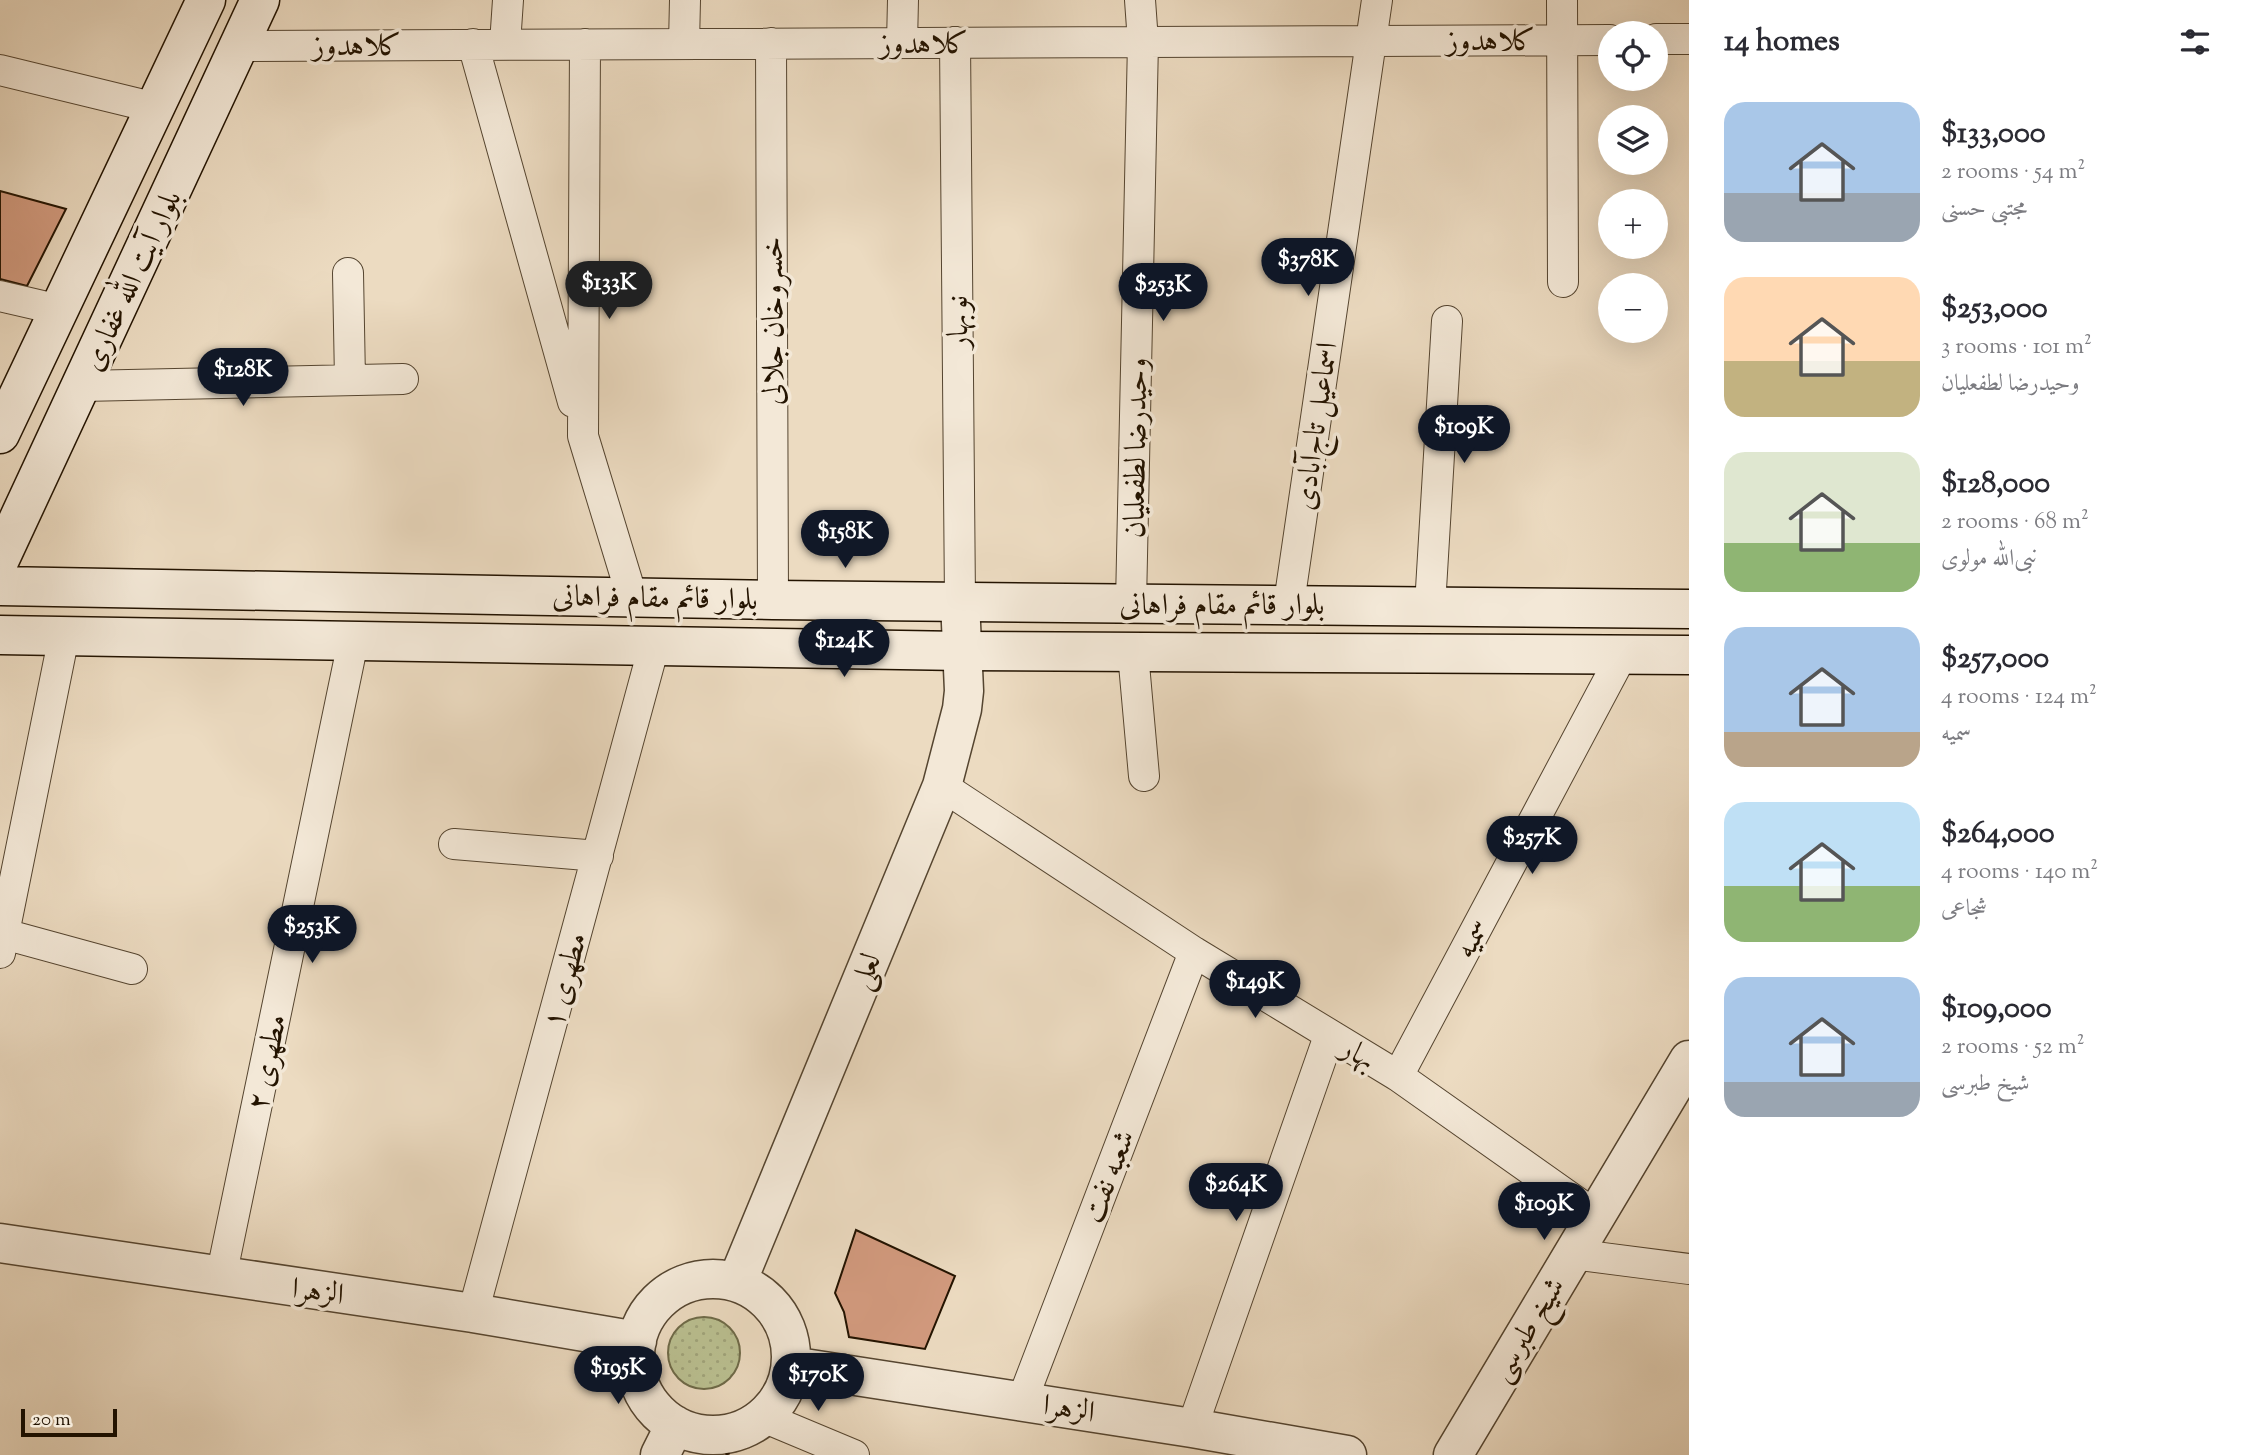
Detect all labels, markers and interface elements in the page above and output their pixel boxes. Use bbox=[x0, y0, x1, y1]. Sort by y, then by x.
street label: کلاهدوز bbox=[1443, 21, 1536, 64]
map controls bbox=[1598, 21, 1668, 343]
button: locate bbox=[1598, 21, 1668, 91]
text: 14 homes bbox=[1724, 21, 1840, 64]
icon: filters bbox=[2176, 23, 2214, 61]
street label: کلاهدوز bbox=[876, 24, 969, 67]
street label: کلاهدوز bbox=[309, 26, 402, 69]
button: layers bbox=[1598, 105, 1668, 175]
text: $133,000 bbox=[1941, 113, 2046, 156]
icon: home bbox=[1780, 130, 1864, 214]
text: 2 rooms · 54 m² bbox=[1941, 156, 2085, 189]
street label: بلوار آیت الله غفاری bbox=[69, 182, 194, 379]
button: + bbox=[1598, 189, 1668, 259]
text: مجتبی حسنی bbox=[1941, 193, 2027, 226]
street label: خسروخان جلالی bbox=[753, 237, 796, 405]
pin: $378K bbox=[1259, 238, 1357, 298]
text: $378K bbox=[1277, 244, 1339, 277]
pin: $133K bbox=[560, 262, 658, 321]
pin: $253K bbox=[1114, 264, 1212, 323]
text: $133K bbox=[581, 267, 637, 300]
text: $253K bbox=[1135, 269, 1191, 302]
button: − bbox=[1598, 273, 1668, 343]
text: $253,000 bbox=[1941, 288, 2048, 331]
street label: نوبهار bbox=[938, 295, 982, 352]
icon: home bbox=[1780, 305, 1864, 389]
text: 3 rooms · 101 m² bbox=[1941, 331, 2092, 364]
street label: اسماعیل تاج‌آبادی bbox=[1284, 339, 1353, 514]
pin: $128K bbox=[194, 348, 292, 408]
text: $128K bbox=[214, 354, 273, 387]
street label: وحیدرضا لطفعلیان bbox=[1114, 357, 1161, 539]
text: وحیدرضا لطفعلیان bbox=[1941, 368, 2079, 401]
pin: $109K bbox=[1415, 406, 1513, 465]
text: $109K bbox=[1434, 411, 1494, 444]
text: $128,000 bbox=[1941, 463, 2050, 506]
icon: home bbox=[1780, 480, 1864, 564]
text: 2 rooms · 68 m² bbox=[1941, 506, 2089, 539]
pin: $158K bbox=[796, 510, 894, 570]
text: $158K bbox=[817, 516, 873, 549]
text: نبی‌الله مولوی bbox=[1941, 543, 2038, 576]
street label: بلوار قائم مقام فراهانی bbox=[552, 576, 758, 625]
street label: بلوار قائم مقام فراهانی bbox=[1119, 585, 1325, 630]
pin: $124K bbox=[795, 620, 893, 679]
text: $124K bbox=[814, 625, 874, 658]
text: $257,000 bbox=[1941, 638, 2049, 681]
icon: home bbox=[1780, 655, 1864, 739]
text: 4 rooms · 124 m² bbox=[1941, 681, 2097, 714]
text: سمیه bbox=[1941, 718, 1971, 751]
text: $264,000 bbox=[1941, 813, 2055, 856]
pin: $257K bbox=[1483, 816, 1581, 876]
text: $257K bbox=[1502, 822, 1562, 855]
icon: home bbox=[1780, 830, 1864, 914]
text: 4 rooms · 140 m² bbox=[1941, 856, 2098, 889]
text: شجاعی bbox=[1941, 893, 1987, 926]
pin: $253K bbox=[263, 906, 361, 965]
text: $253K bbox=[284, 911, 340, 944]
street label: سمیه bbox=[1445, 912, 1501, 967]
street label: مطهری ۱ bbox=[533, 928, 600, 1033]
street label: لعلی bbox=[841, 947, 894, 997]
pin: $149K bbox=[1206, 960, 1304, 1020]
text: $149K bbox=[1225, 966, 1285, 999]
text: $109,000 bbox=[1941, 988, 2052, 1031]
icon: home bbox=[1780, 1005, 1864, 1089]
street label: مطهری ۲ bbox=[237, 1011, 300, 1114]
street label: بهار bbox=[1329, 1026, 1384, 1082]
text: 2 rooms · 52 m² bbox=[1941, 1031, 2084, 1064]
text: شیخ طبرسی bbox=[1941, 1068, 2030, 1101]
street label: شعبه نفت bbox=[1073, 1124, 1148, 1230]
pin: $264K bbox=[1187, 1164, 1285, 1223]
text: $264K bbox=[1205, 1169, 1267, 1202]
pin: $109K bbox=[1495, 1182, 1593, 1242]
text: $109K bbox=[1514, 1188, 1574, 1221]
street label: الزهرا bbox=[289, 1269, 346, 1318]
street label: شیخ طبرسی bbox=[1481, 1270, 1580, 1392]
pin: $195K bbox=[569, 1346, 667, 1406]
text: $195K bbox=[590, 1352, 646, 1385]
pin: $170K bbox=[769, 1354, 867, 1413]
text: $170K bbox=[788, 1359, 848, 1392]
street label: الزهرا bbox=[1040, 1385, 1098, 1436]
scale bar bbox=[21, 1406, 117, 1438]
text: 20 m bbox=[32, 1407, 71, 1434]

